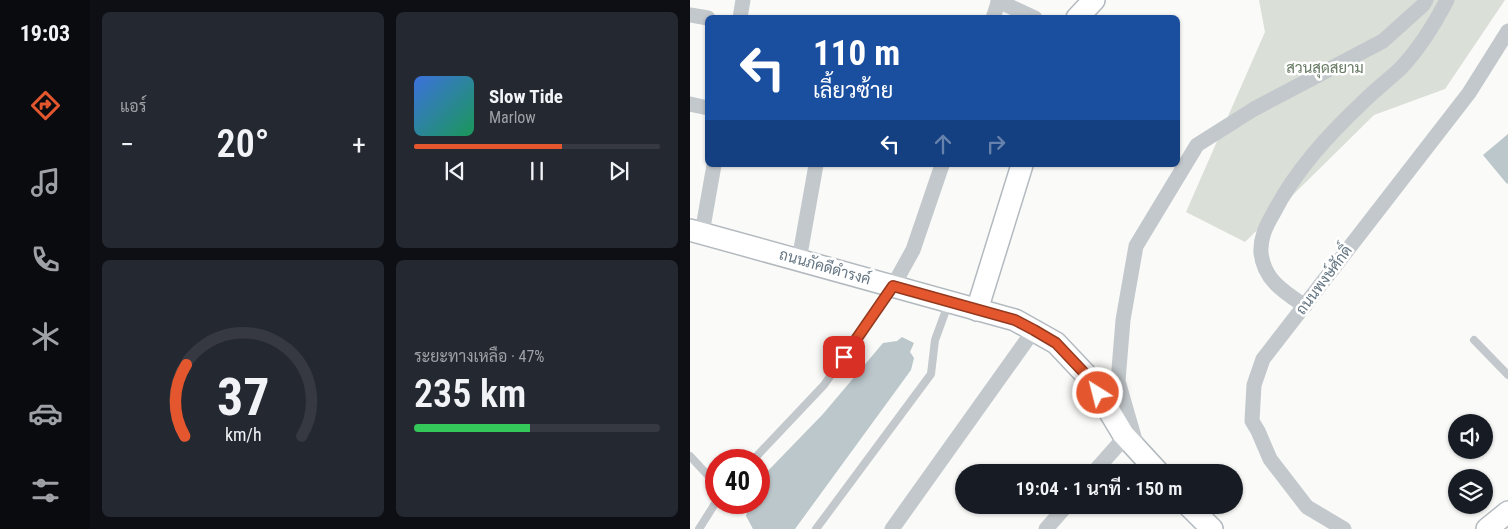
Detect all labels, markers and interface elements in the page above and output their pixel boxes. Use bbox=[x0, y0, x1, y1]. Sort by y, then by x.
text: 19:03 bbox=[20, 21, 70, 46]
text: 110 m bbox=[813, 33, 900, 74]
icon: left bbox=[730, 35, 795, 100]
park label: สวนสุดสยาม bbox=[1286, 59, 1364, 79]
text: เลี้ยวซ้าย bbox=[813, 78, 893, 103]
text: Slow Tide bbox=[489, 85, 563, 108]
icon: directions bbox=[28, 88, 63, 123]
text: แอร์ bbox=[120, 97, 146, 116]
text: Marlow bbox=[489, 108, 536, 127]
text: 20° bbox=[217, 122, 269, 166]
text: − bbox=[120, 128, 134, 161]
text: + bbox=[352, 128, 366, 161]
icon: left bbox=[876, 130, 904, 158]
icon: ahead bbox=[929, 130, 957, 158]
icon: right bbox=[982, 130, 1010, 158]
icon: previous bbox=[441, 157, 469, 185]
icon: pause bbox=[523, 157, 551, 185]
icon: next bbox=[605, 157, 633, 185]
icon: music bbox=[28, 165, 63, 200]
street label: ถนนพงษ์ศักดิ์ bbox=[1287, 238, 1356, 318]
icon: phone bbox=[28, 242, 63, 277]
street label: ถนนภัคดีดำรงค์ bbox=[777, 244, 873, 289]
icon: climate bbox=[28, 319, 63, 354]
pin bbox=[823, 336, 865, 378]
icon: arrive bbox=[830, 343, 858, 371]
text: ระยะทางเหลือ · 47% bbox=[414, 347, 545, 366]
position arrow bbox=[1071, 366, 1123, 418]
text: 37 bbox=[217, 367, 269, 428]
text: 235 km bbox=[414, 372, 526, 416]
icon: car bbox=[28, 396, 63, 431]
map controls bbox=[1448, 414, 1493, 514]
button: sound bbox=[1448, 414, 1493, 459]
text: km/h bbox=[225, 424, 261, 445]
speed limit sign: 40 bbox=[705, 449, 770, 514]
button: layers bbox=[1448, 469, 1493, 514]
icon: filters bbox=[28, 473, 63, 508]
text: 19:04 · 1 นาที · 150 m bbox=[1016, 477, 1182, 500]

